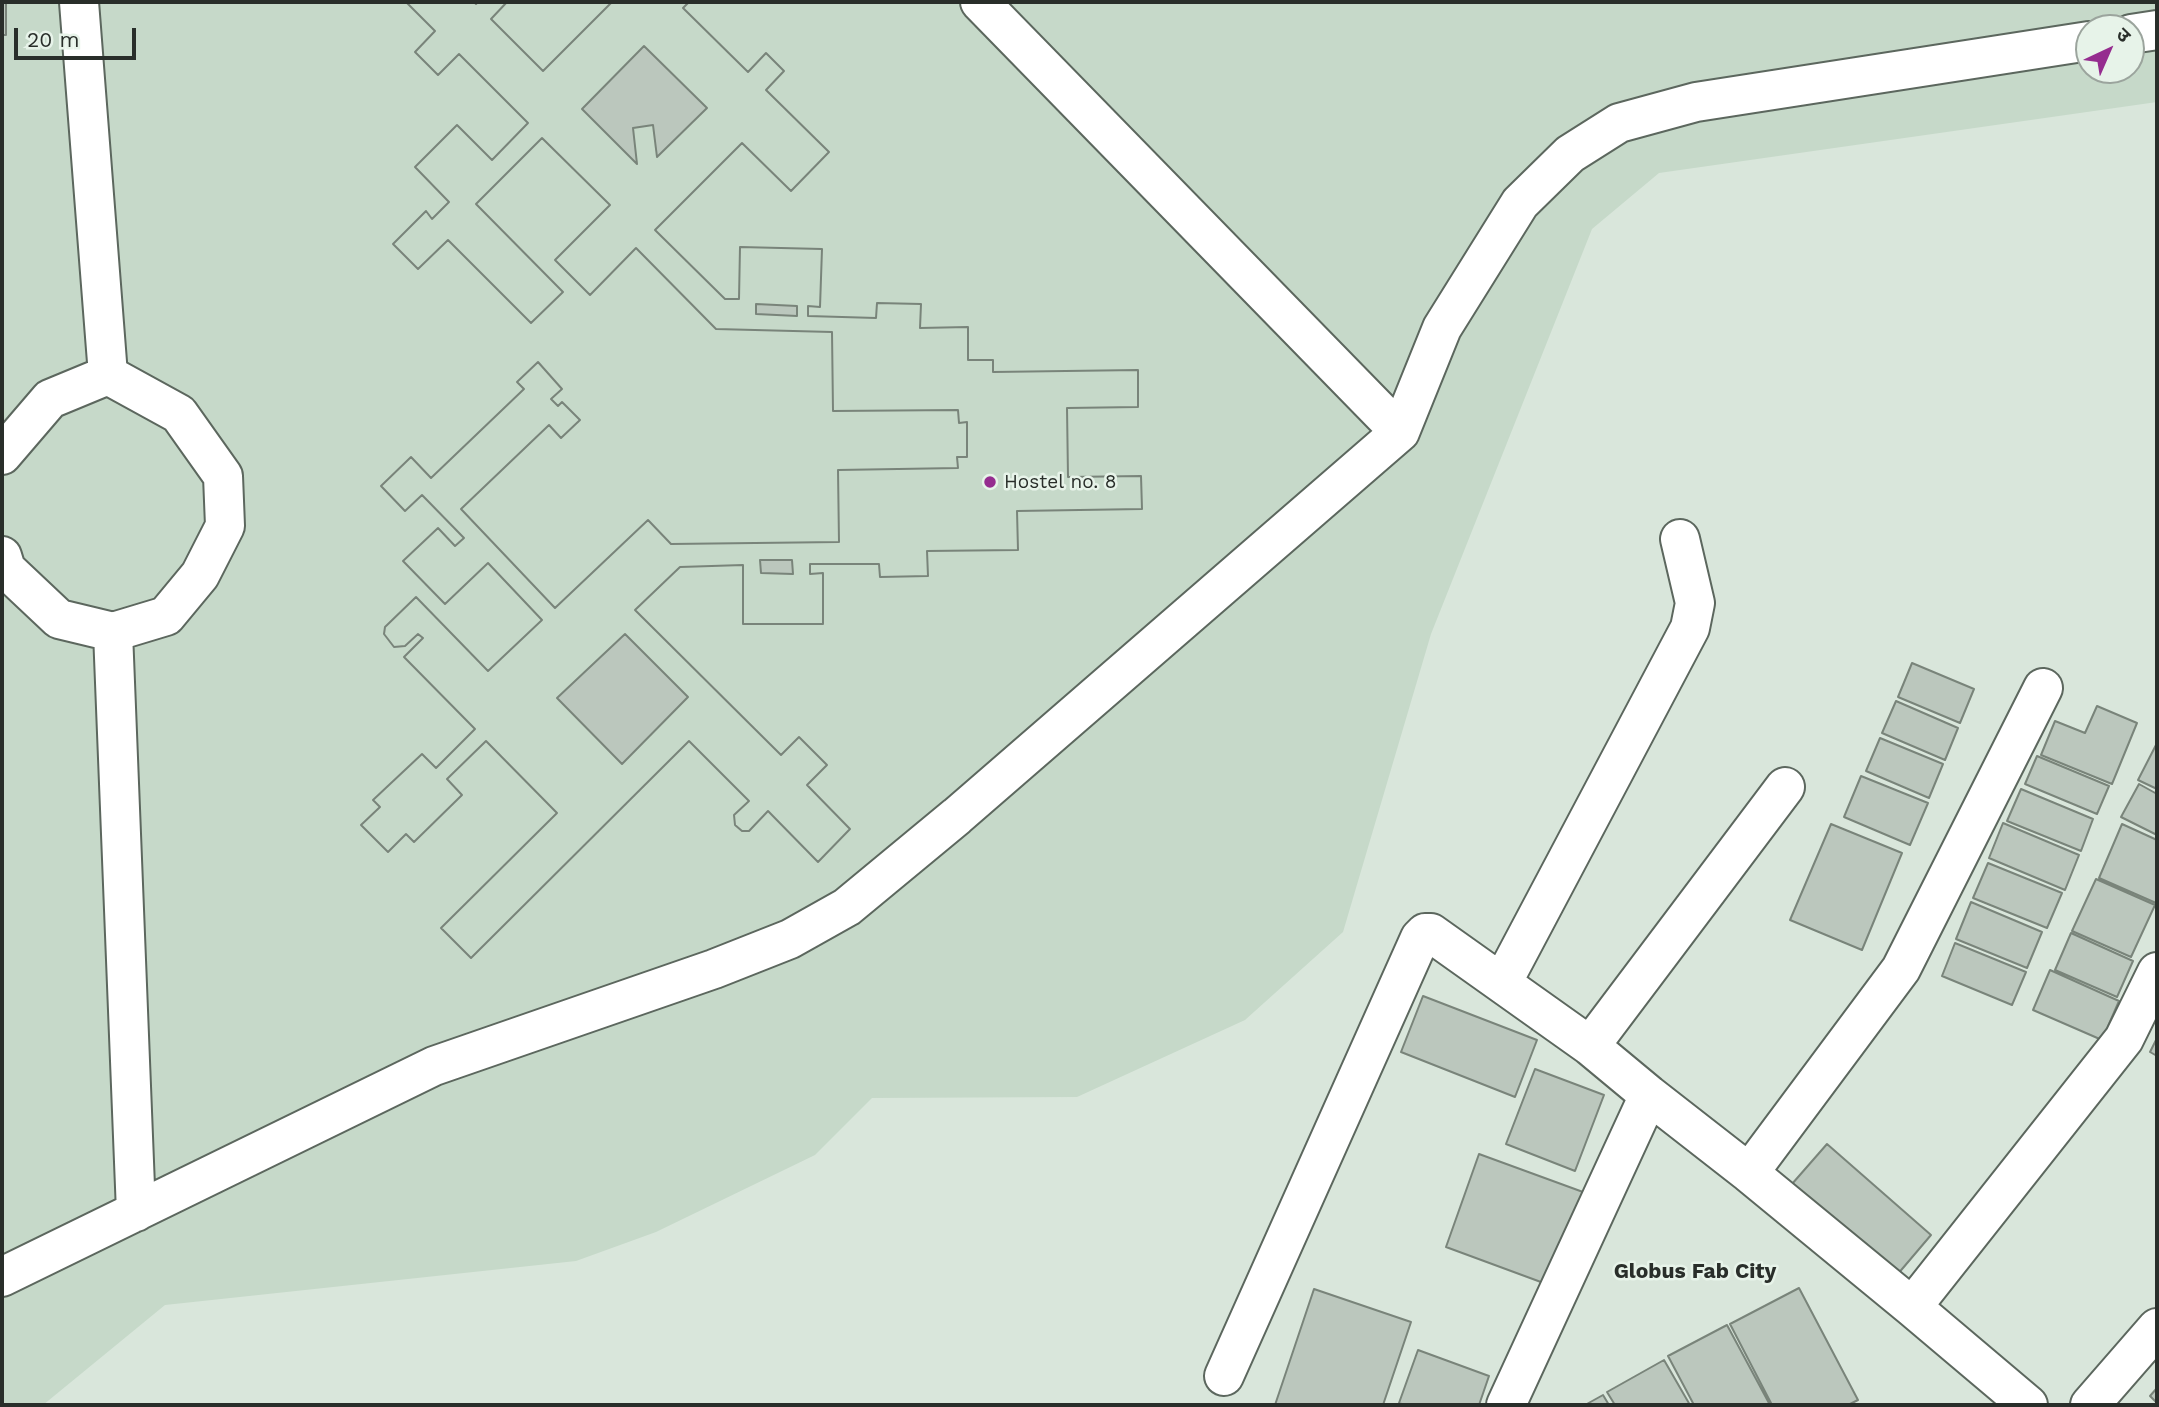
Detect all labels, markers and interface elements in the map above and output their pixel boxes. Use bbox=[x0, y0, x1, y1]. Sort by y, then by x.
scale bar bbox=[18, 14, 140, 58]
north arrow bbox=[2075, 14, 2145, 84]
text: उ bbox=[2112, 23, 2136, 47]
text: 20 m bbox=[27, 27, 79, 52]
place label: Hostel no. 8 bbox=[1004, 471, 1116, 493]
marker: Hostel no. 8 bbox=[982, 474, 998, 490]
district label: Globus Fab City bbox=[1614, 1259, 1776, 1285]

